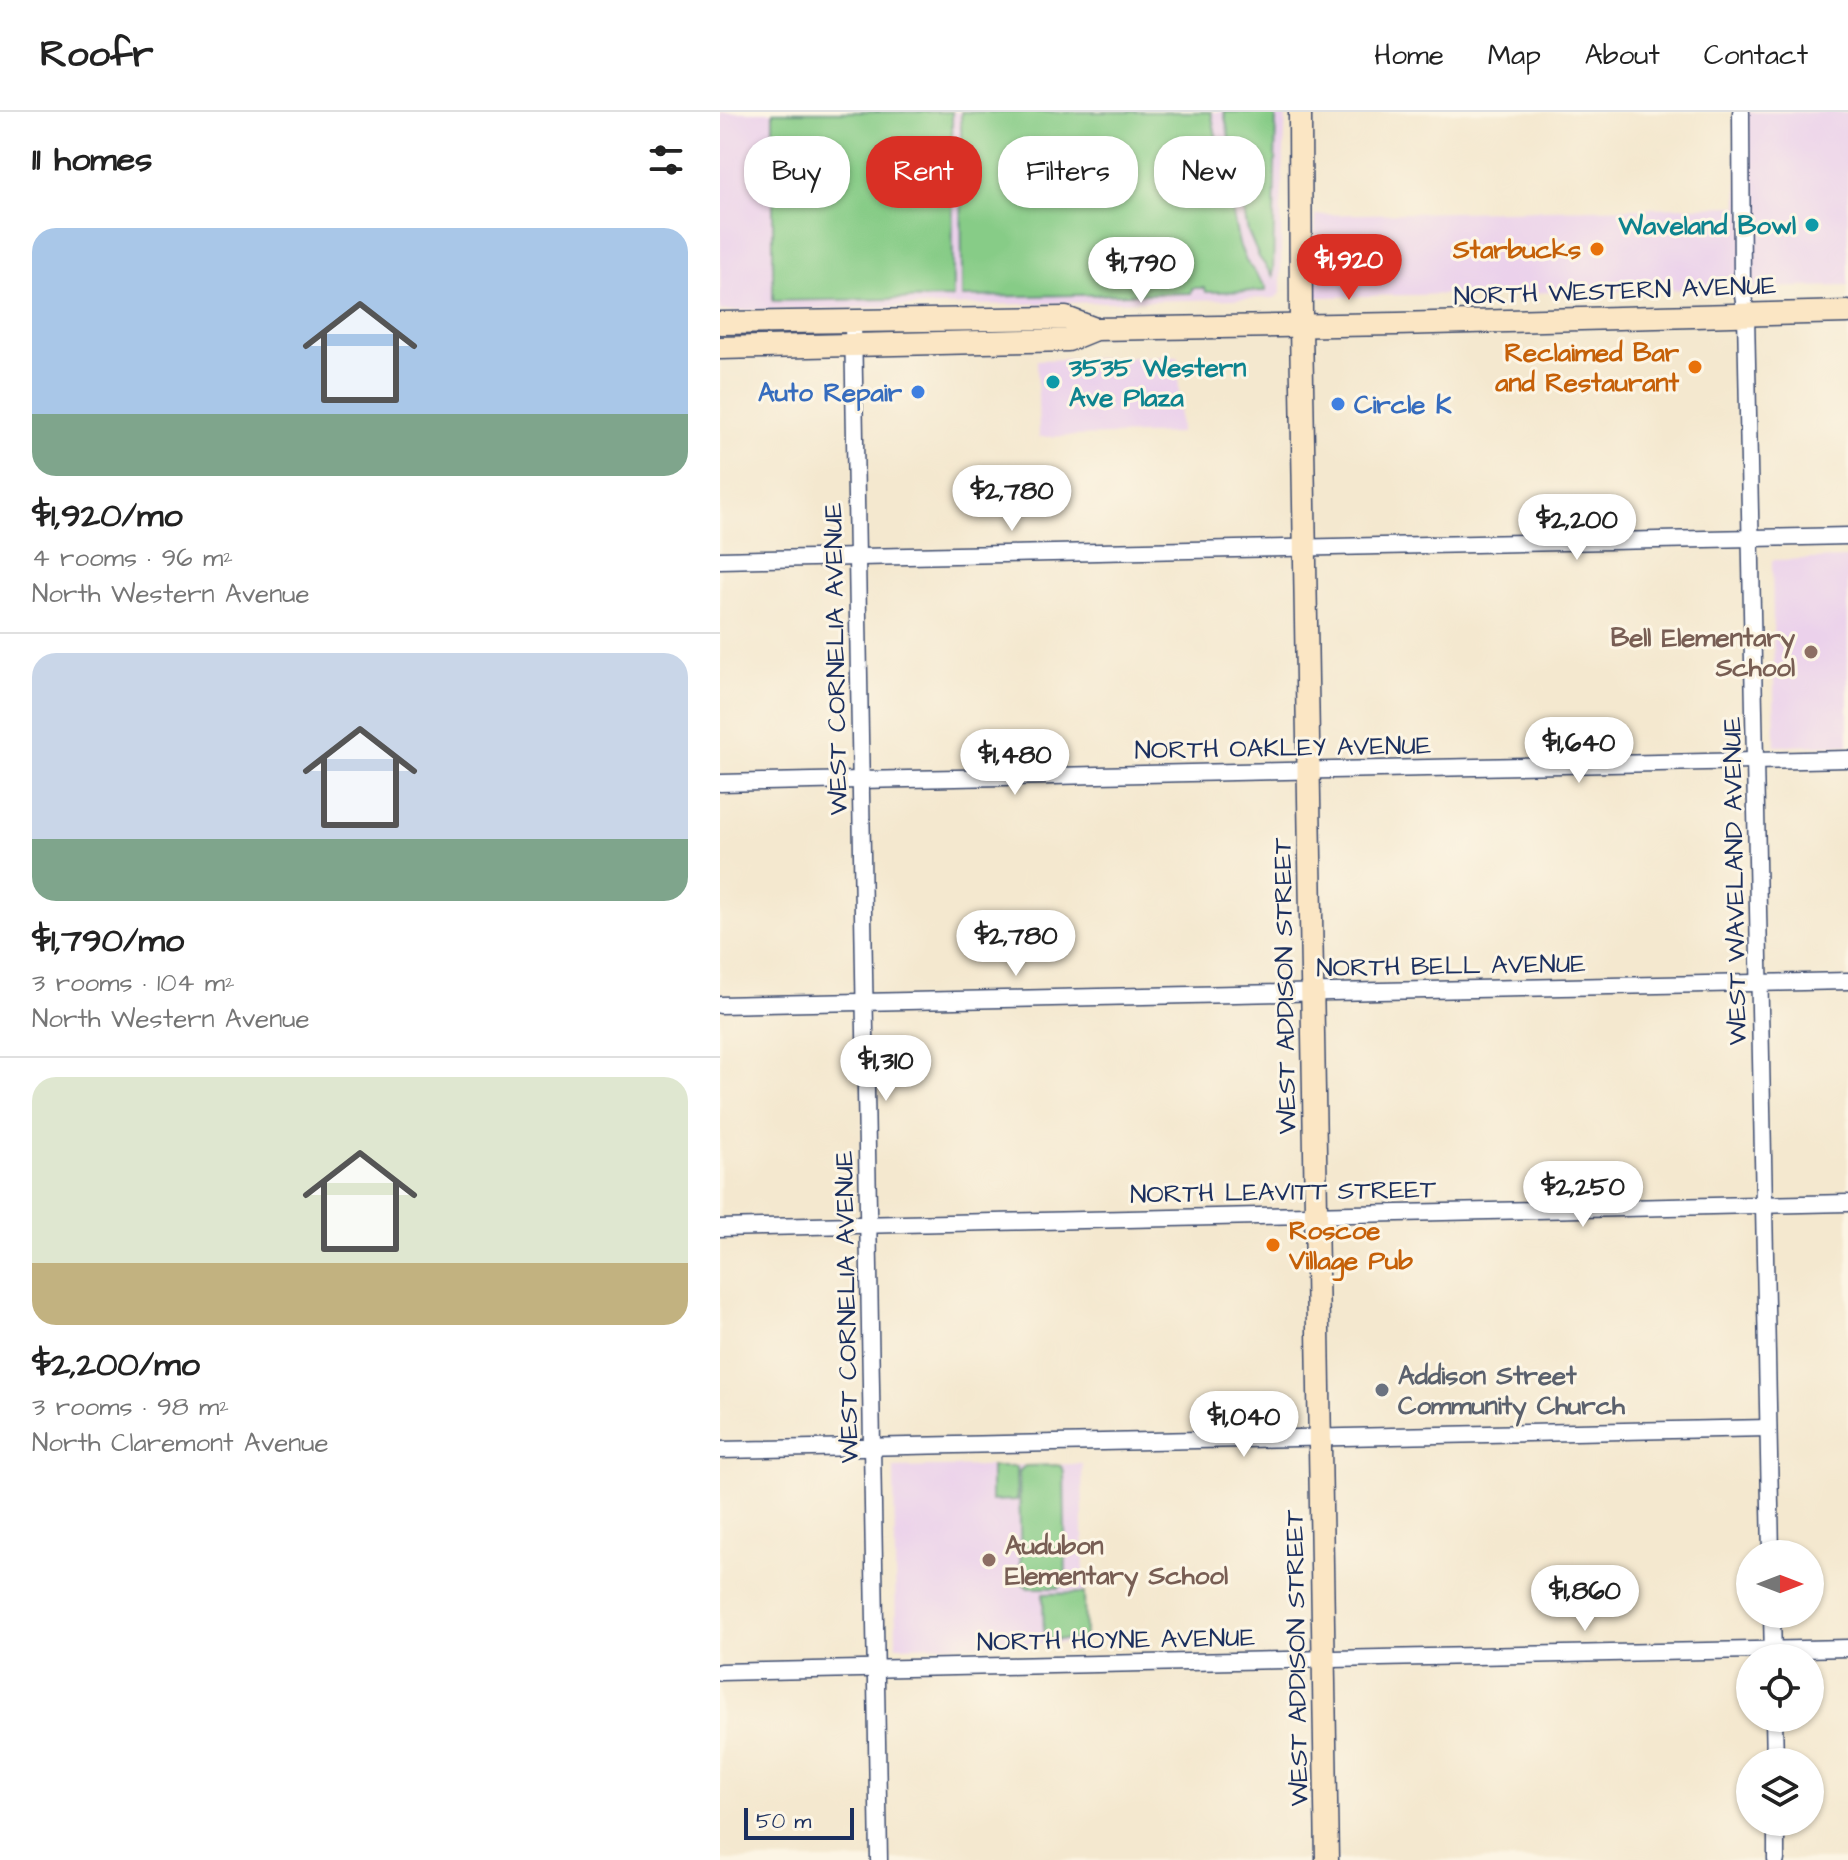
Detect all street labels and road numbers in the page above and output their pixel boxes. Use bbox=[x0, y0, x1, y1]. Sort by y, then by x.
street label: NORTH WESTERN AVENUE bbox=[1453, 267, 1777, 315]
street label: WEST CORNELIA AVENUE bbox=[815, 502, 857, 816]
street label: WEST WAVELAND AVENUE bbox=[1714, 716, 1756, 1046]
street label: NORTH OAKLEY AVENUE bbox=[1134, 727, 1432, 769]
street label: WEST ADDISON STREET bbox=[1264, 837, 1306, 1135]
street label: NORTH BELL AVENUE bbox=[1316, 946, 1586, 986]
street label: WEST CORNELIA AVENUE bbox=[826, 1150, 868, 1464]
street label: NORTH LEAVITT STREET bbox=[1130, 1171, 1437, 1213]
street label: WEST ADDISON STREET bbox=[1276, 1509, 1318, 1807]
street label: NORTH HOYNE AVENUE bbox=[977, 1620, 1256, 1660]

